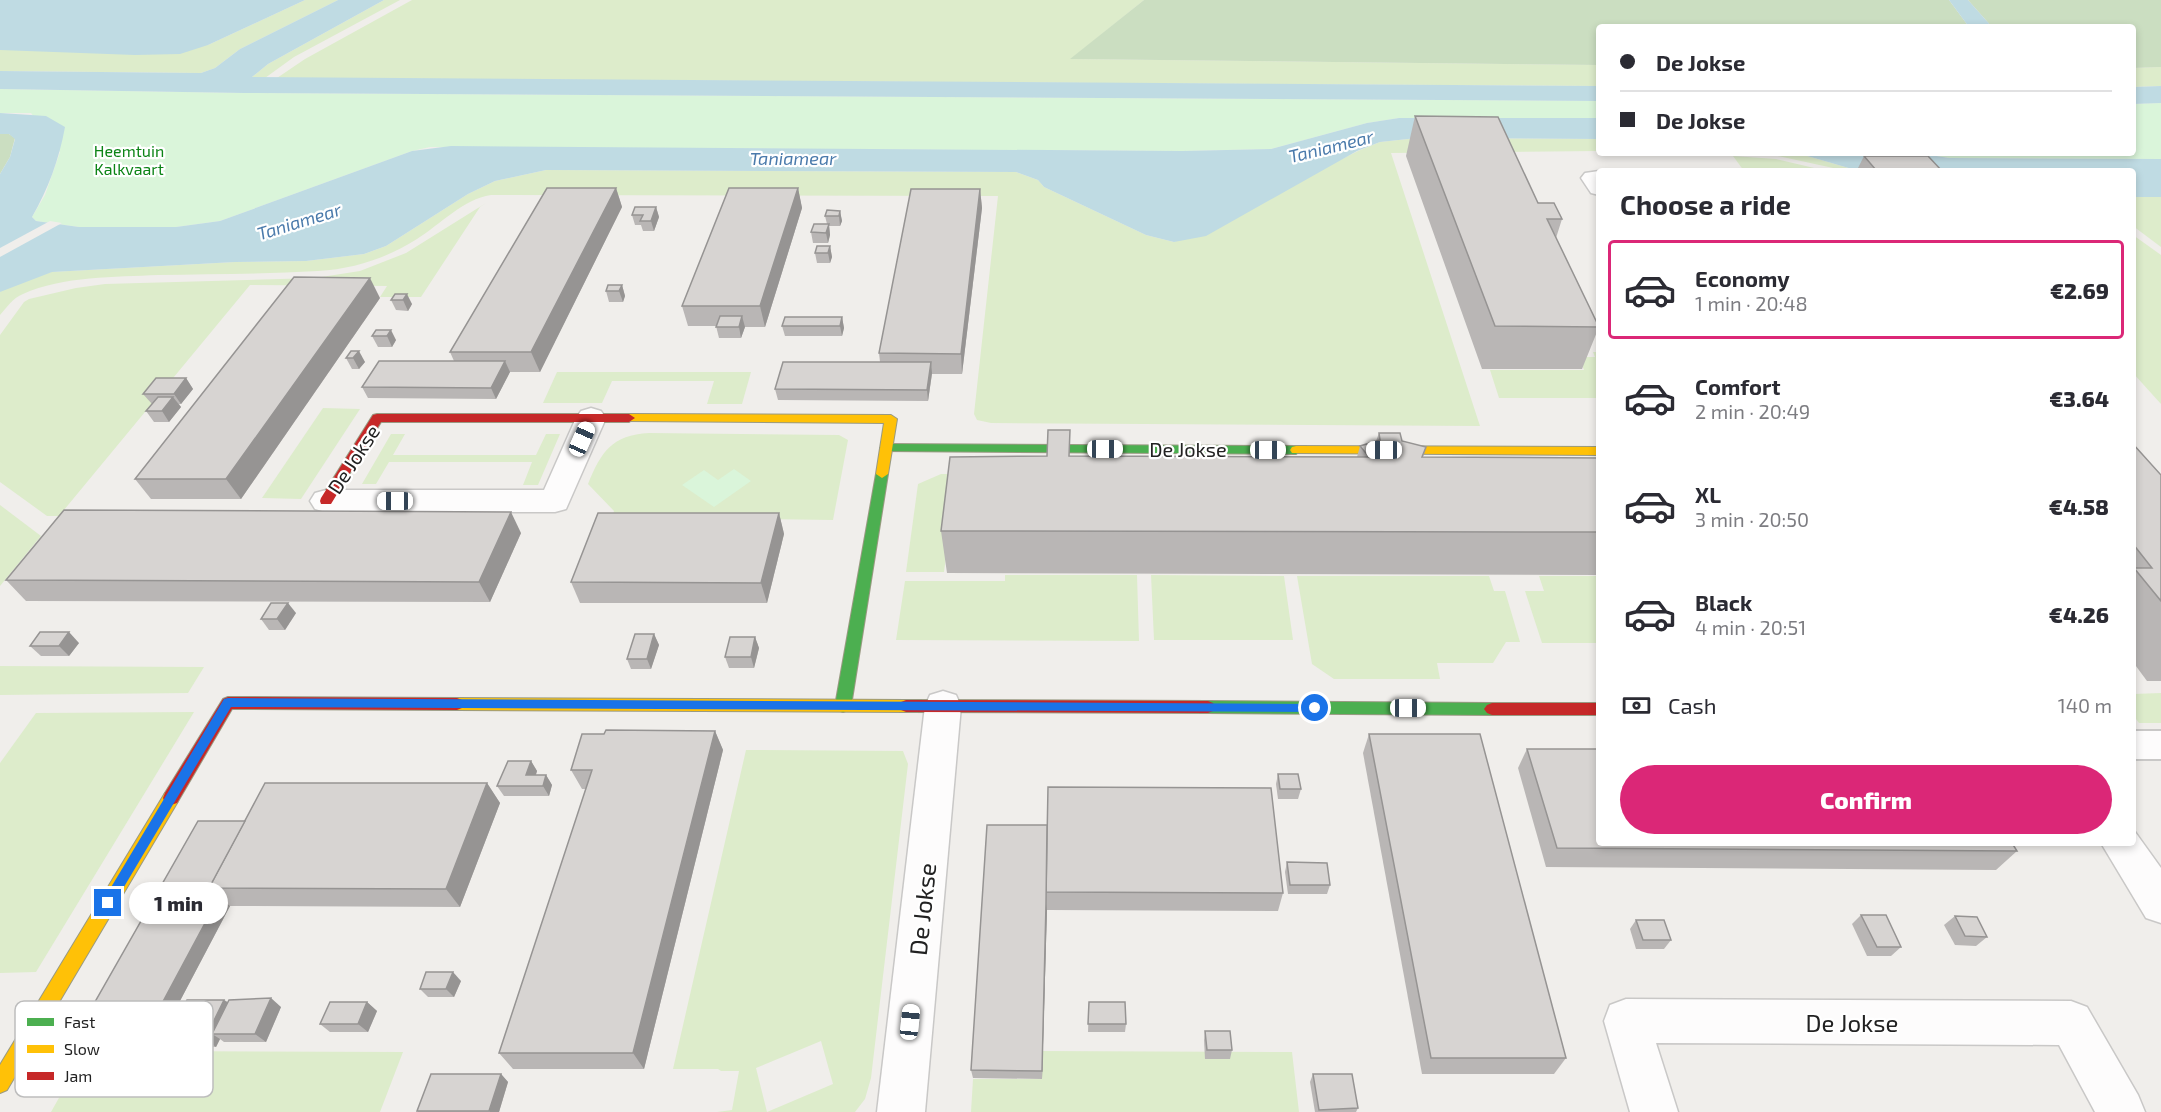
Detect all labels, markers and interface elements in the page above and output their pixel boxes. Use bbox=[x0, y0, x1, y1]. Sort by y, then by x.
text: De Jokse bbox=[1656, 49, 1745, 75]
text: De Jokse bbox=[1656, 107, 1745, 133]
water label: Taniamear bbox=[1286, 125, 1377, 167]
park label: Heemtuin Kalkvaart bbox=[94, 141, 164, 178]
water label: Taniamear bbox=[750, 147, 837, 169]
text: Choose a ride bbox=[1620, 188, 1791, 220]
water label: Taniamear bbox=[254, 198, 344, 244]
icon: car bbox=[1623, 263, 1677, 317]
text: Economy bbox=[1695, 265, 1790, 291]
text: €2.69 bbox=[2050, 277, 2109, 303]
text: 1 min · 20:48 bbox=[1695, 291, 1808, 315]
icon: car bbox=[1623, 371, 1677, 425]
text: Comfort bbox=[1695, 373, 1780, 399]
text: €3.64 bbox=[2049, 385, 2109, 411]
text: 2 min · 20:49 bbox=[1695, 399, 1810, 423]
car bbox=[566, 419, 598, 459]
street label: De Jokse bbox=[322, 420, 384, 498]
street label: De Jokse bbox=[1149, 437, 1227, 461]
car bbox=[1087, 440, 1123, 458]
car bbox=[1250, 441, 1286, 459]
car bbox=[1366, 441, 1402, 459]
icon: car bbox=[1623, 479, 1677, 533]
text: XL bbox=[1695, 481, 1721, 507]
car bbox=[377, 492, 413, 510]
text: €4.58 bbox=[2049, 493, 2109, 519]
text: 3 min · 20:50 bbox=[1695, 507, 1809, 531]
icon: car bbox=[1623, 587, 1677, 641]
text: Black bbox=[1695, 589, 1752, 615]
text: €4.26 bbox=[2049, 601, 2109, 627]
text: 4 min · 20:51 bbox=[1695, 615, 1806, 639]
icon: cash bbox=[1620, 689, 1653, 722]
text: Cash bbox=[1668, 692, 1717, 718]
text: 140 m bbox=[2058, 693, 2112, 717]
route start bbox=[1301, 694, 1328, 721]
car bbox=[1390, 699, 1426, 717]
button: Confirm bbox=[1620, 765, 2112, 834]
street label: De Jokse bbox=[903, 861, 941, 957]
callout: 1 min bbox=[129, 882, 228, 924]
route end bbox=[94, 889, 121, 916]
text: 1 min bbox=[154, 891, 203, 915]
legend bbox=[15, 1001, 213, 1097]
car bbox=[899, 1003, 921, 1041]
street label: De Jokse bbox=[1806, 1008, 1898, 1037]
text: Fast bbox=[64, 1012, 95, 1031]
text: Slow bbox=[64, 1039, 100, 1058]
text: Jam bbox=[64, 1066, 92, 1085]

